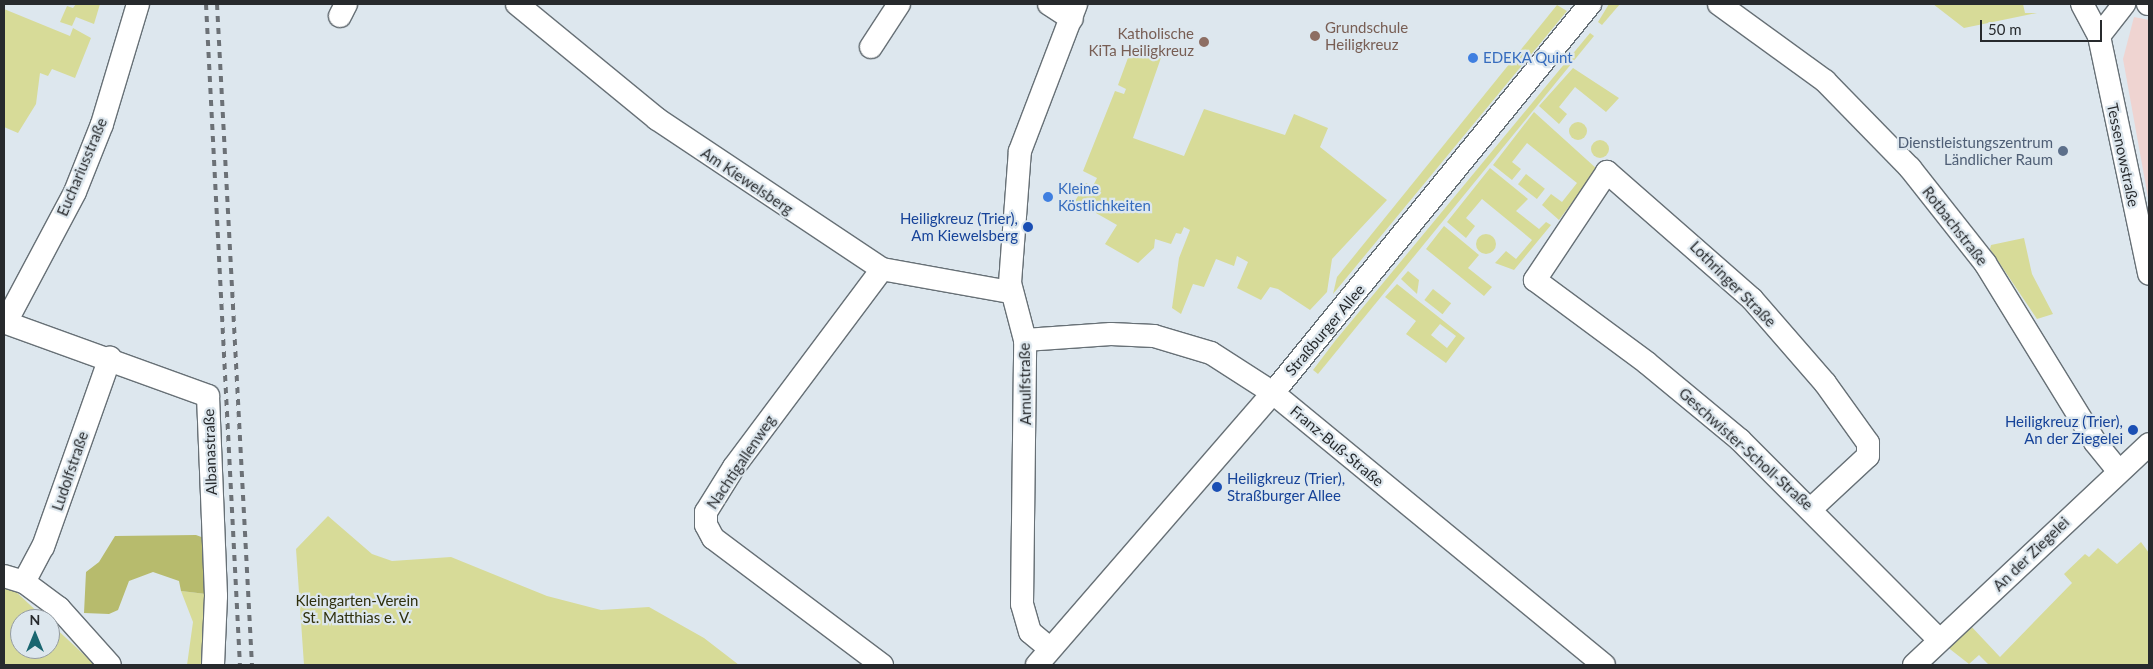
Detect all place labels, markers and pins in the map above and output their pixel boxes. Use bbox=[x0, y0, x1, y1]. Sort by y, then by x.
place label: Grundschule Heiligkreuz bbox=[1325, 18, 1408, 53]
place label: Katholische KiTa Heiligkreuz bbox=[1089, 24, 1194, 59]
marker: Grundschule Heiligkreuz bbox=[1309, 30, 1321, 42]
marker: Katholische KiTa Heiligkreuz bbox=[1198, 36, 1210, 48]
place label: EDEKA Quint bbox=[1483, 49, 1573, 67]
marker: EDEKA Quint bbox=[1467, 52, 1479, 64]
place label: Dienstleistungszentrum Ländlicher Raum bbox=[1898, 133, 2053, 168]
marker: Dienstleistungszentrum Ländlicher Raum bbox=[2057, 145, 2069, 157]
place label: Kleine Köstlichkeiten bbox=[1058, 179, 1151, 214]
marker: Kleine Köstlichkeiten bbox=[1042, 191, 1054, 203]
place label: Heiligkreuz (Trier), Am Kiewelsberg bbox=[900, 209, 1018, 244]
marker: Heiligkreuz (Trier), Am Kiewelsberg bbox=[1022, 221, 1034, 233]
place label: Heiligkreuz (Trier), An der Ziegelei bbox=[2005, 412, 2123, 447]
marker: Heiligkreuz (Trier), An der Ziegelei bbox=[2127, 424, 2139, 436]
place label: Heiligkreuz (Trier), Straßburger Allee bbox=[1227, 469, 1345, 504]
marker: Heiligkreuz (Trier), Straßburger Allee bbox=[1211, 481, 1223, 493]

